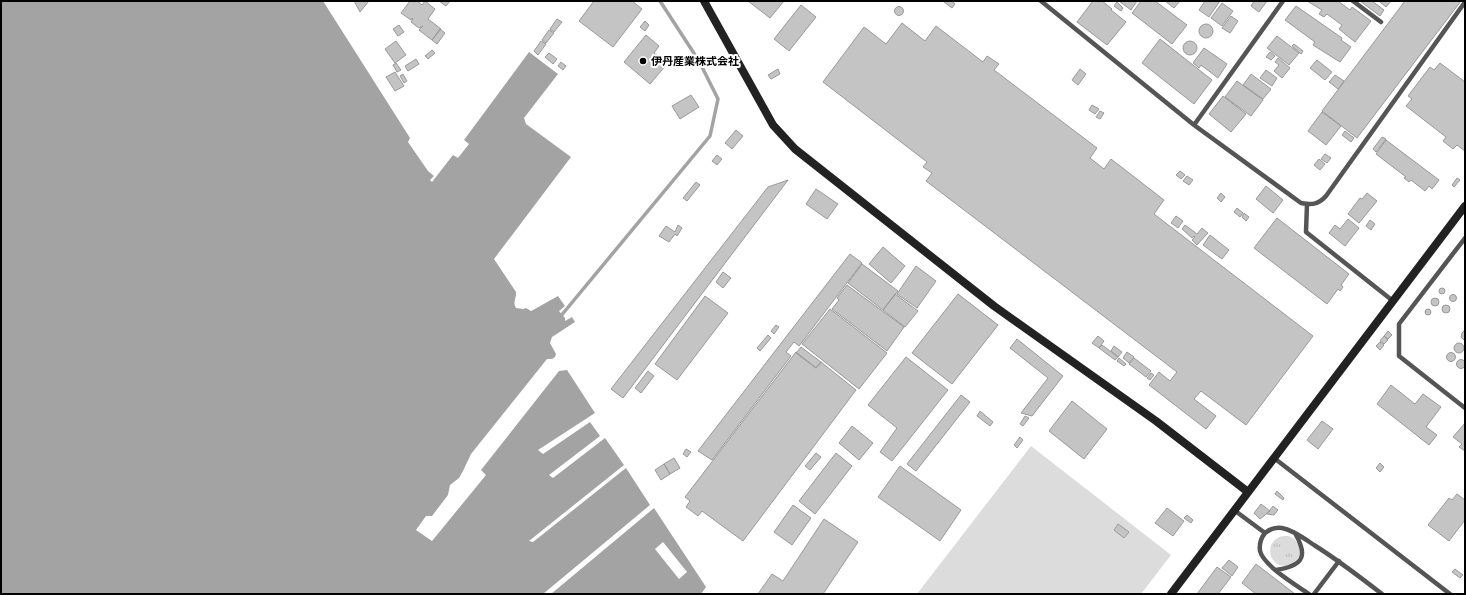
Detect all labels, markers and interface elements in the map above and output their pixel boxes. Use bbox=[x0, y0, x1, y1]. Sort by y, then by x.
place label: 伊丹産業株式会社 bbox=[651, 54, 739, 69]
marker: 伊丹産業株式会社 bbox=[638, 56, 648, 66]

